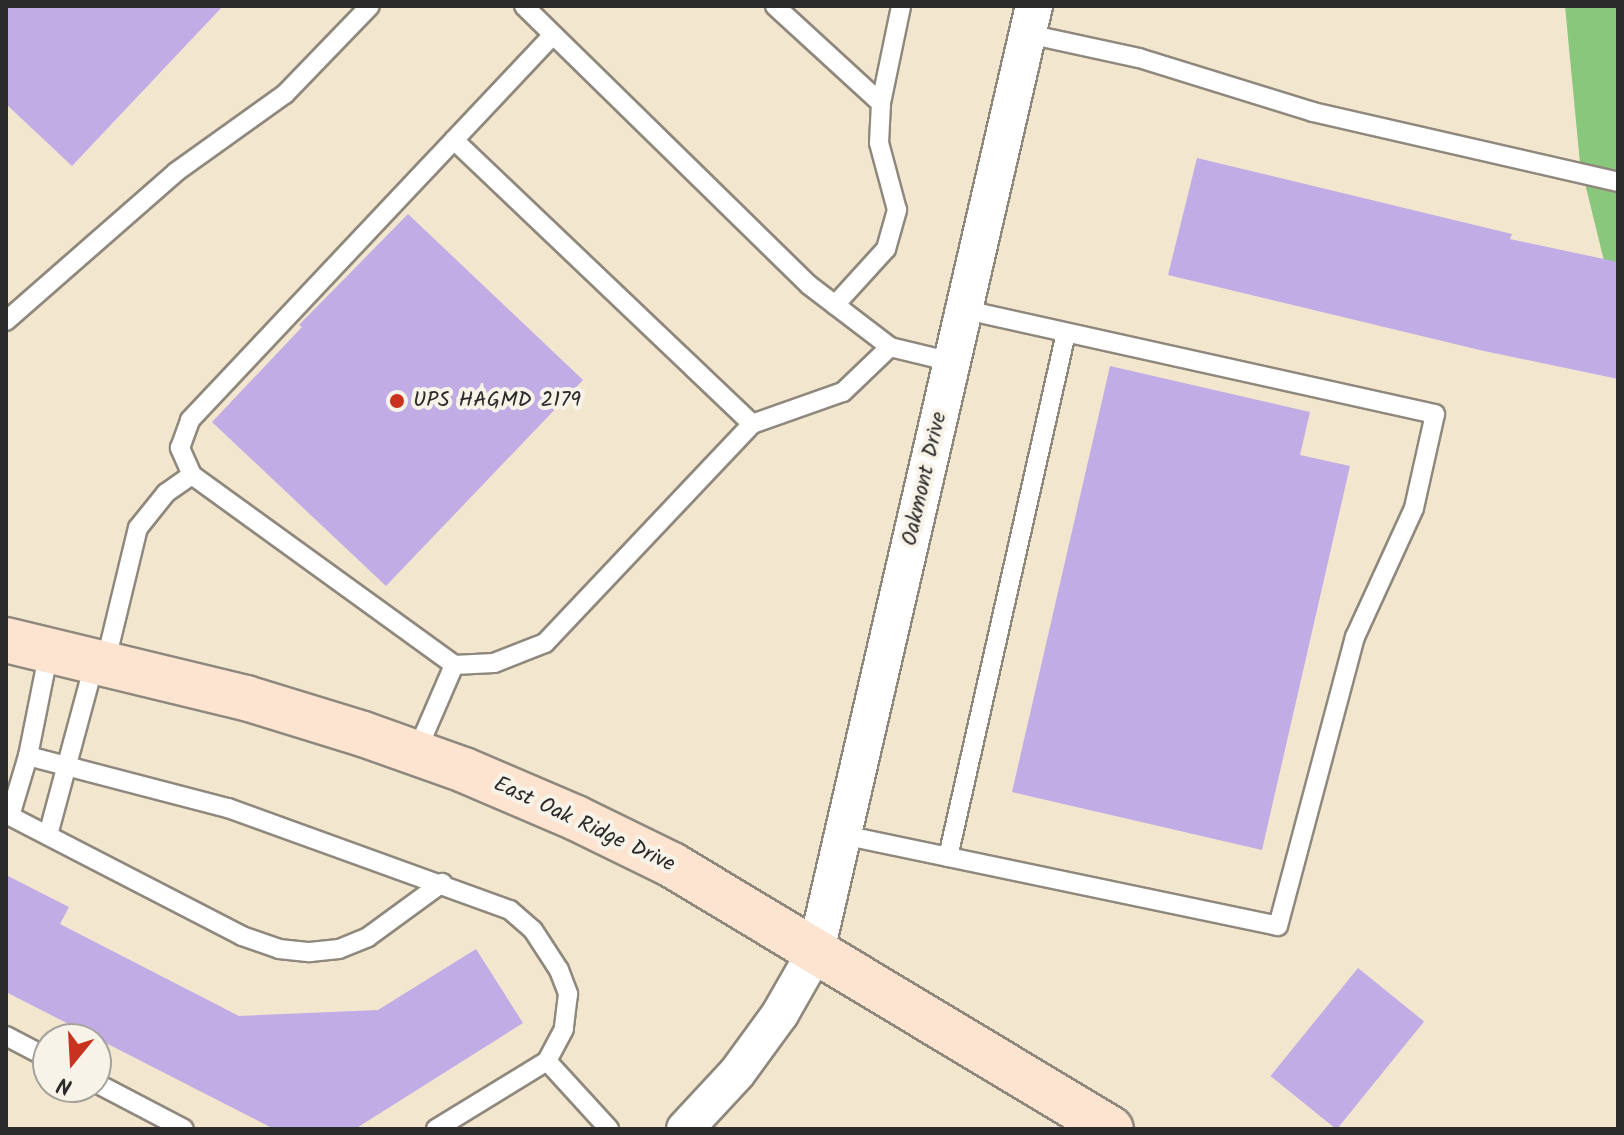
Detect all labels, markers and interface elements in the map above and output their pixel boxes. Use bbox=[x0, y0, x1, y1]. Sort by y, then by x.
place label: UPS HAGMD 2179 bbox=[413, 388, 581, 414]
marker: UPS HAGMD 2179 bbox=[388, 392, 406, 410]
street label: Oakmont Drive bbox=[897, 410, 953, 548]
street label: East Oak Ridge Drive bbox=[489, 771, 679, 879]
north arrow bbox=[32, 1023, 112, 1103]
text: N bbox=[53, 1066, 77, 1103]

